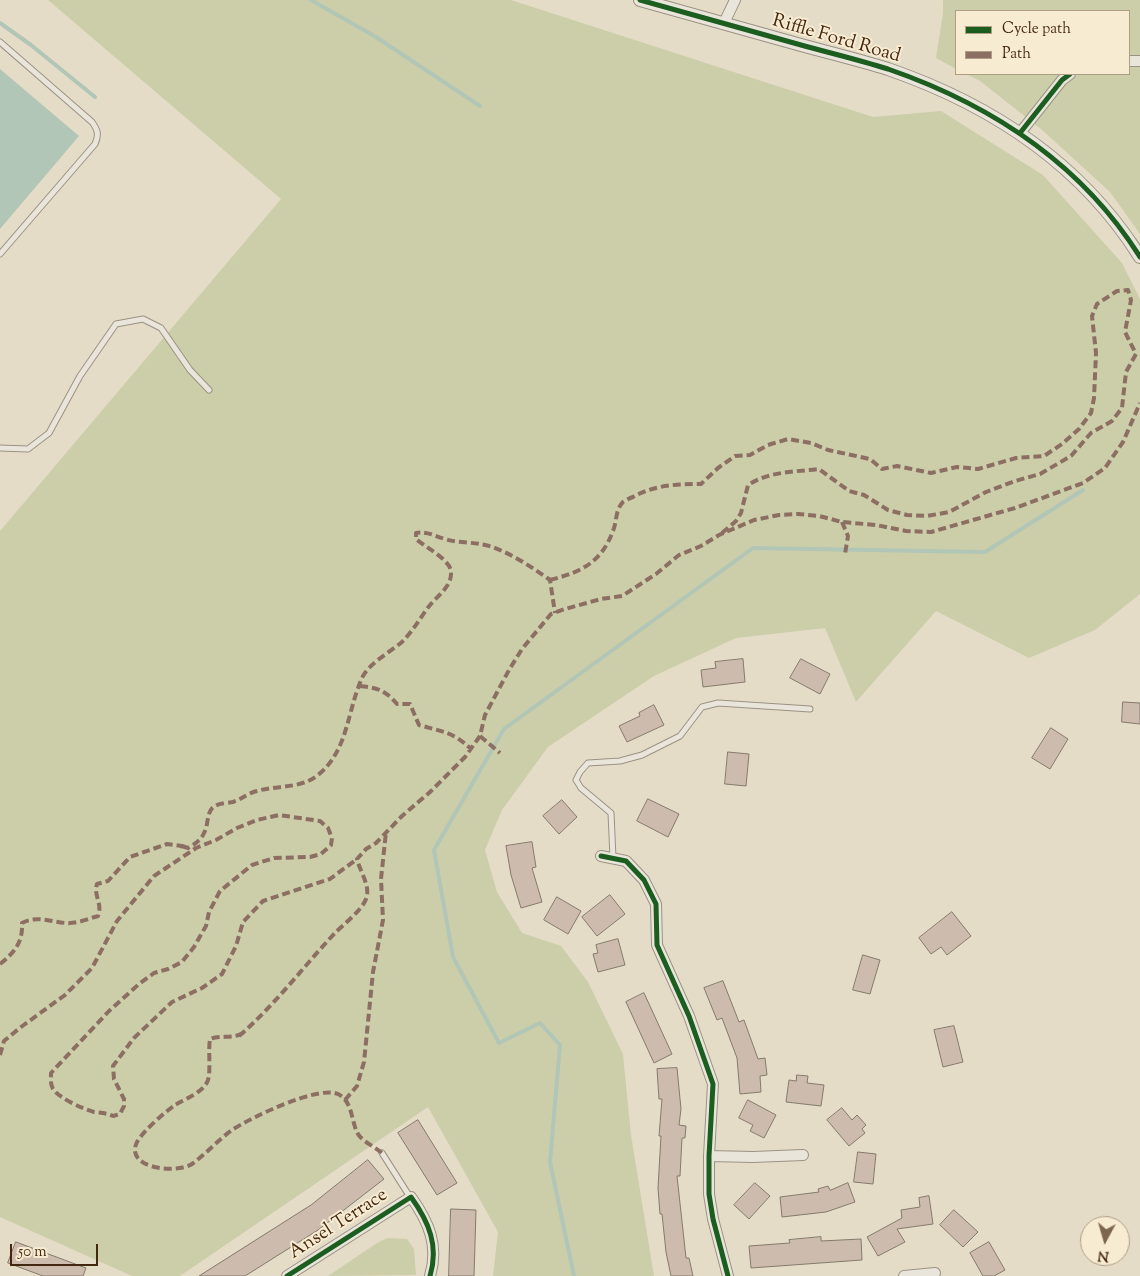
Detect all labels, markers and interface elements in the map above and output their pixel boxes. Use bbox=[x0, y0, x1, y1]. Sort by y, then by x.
legend bbox=[955, 10, 1130, 75]
street label: Riffle Ford Road bbox=[769, 11, 903, 69]
text: Cycle path bbox=[1002, 19, 1071, 40]
text: Path bbox=[1002, 44, 1031, 65]
street label: Ansel Terrace bbox=[285, 1185, 393, 1265]
north arrow bbox=[1080, 1216, 1130, 1266]
scale bar bbox=[12, 1234, 100, 1266]
text: 50 m bbox=[18, 1242, 47, 1263]
text: N bbox=[1097, 1244, 1110, 1265]

